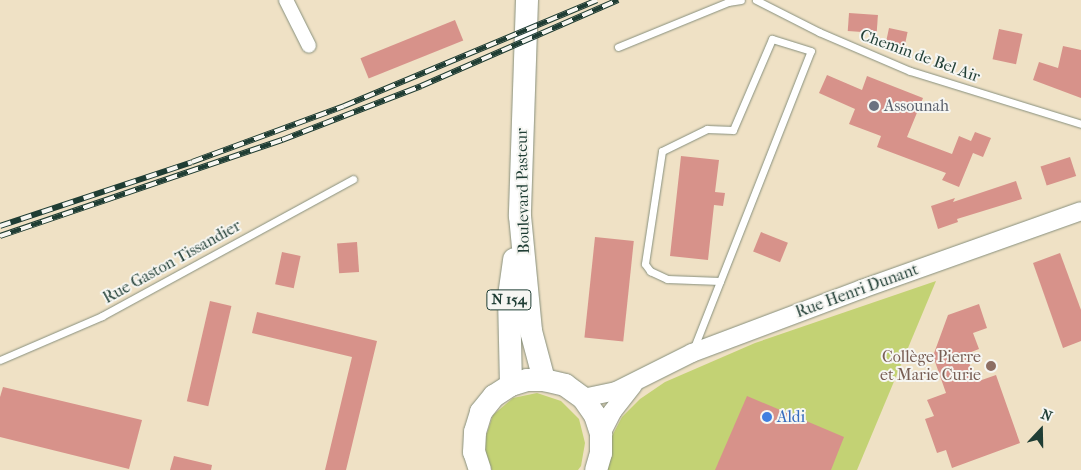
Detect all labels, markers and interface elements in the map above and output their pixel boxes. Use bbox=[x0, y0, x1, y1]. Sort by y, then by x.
street label: Chemin de Bel Air bbox=[857, 25, 983, 87]
place label: Assounah bbox=[884, 96, 949, 116]
marker: Assounah bbox=[868, 100, 880, 112]
street label: Boulevard Pasteur bbox=[512, 128, 534, 254]
street label: Rue Gaston Tissandier bbox=[100, 216, 244, 308]
street label: Rue Henri Dunant bbox=[793, 260, 921, 322]
road number: N 154 bbox=[485, 288, 533, 312]
place label: Collège Pierre et Marie Curie bbox=[880, 347, 981, 385]
marker: Collège Pierre et Marie Curie bbox=[985, 360, 997, 372]
north arrow bbox=[1016, 405, 1066, 455]
text: N bbox=[1039, 406, 1055, 425]
place label: Aldi bbox=[777, 407, 805, 427]
marker: Aldi bbox=[761, 411, 773, 423]

